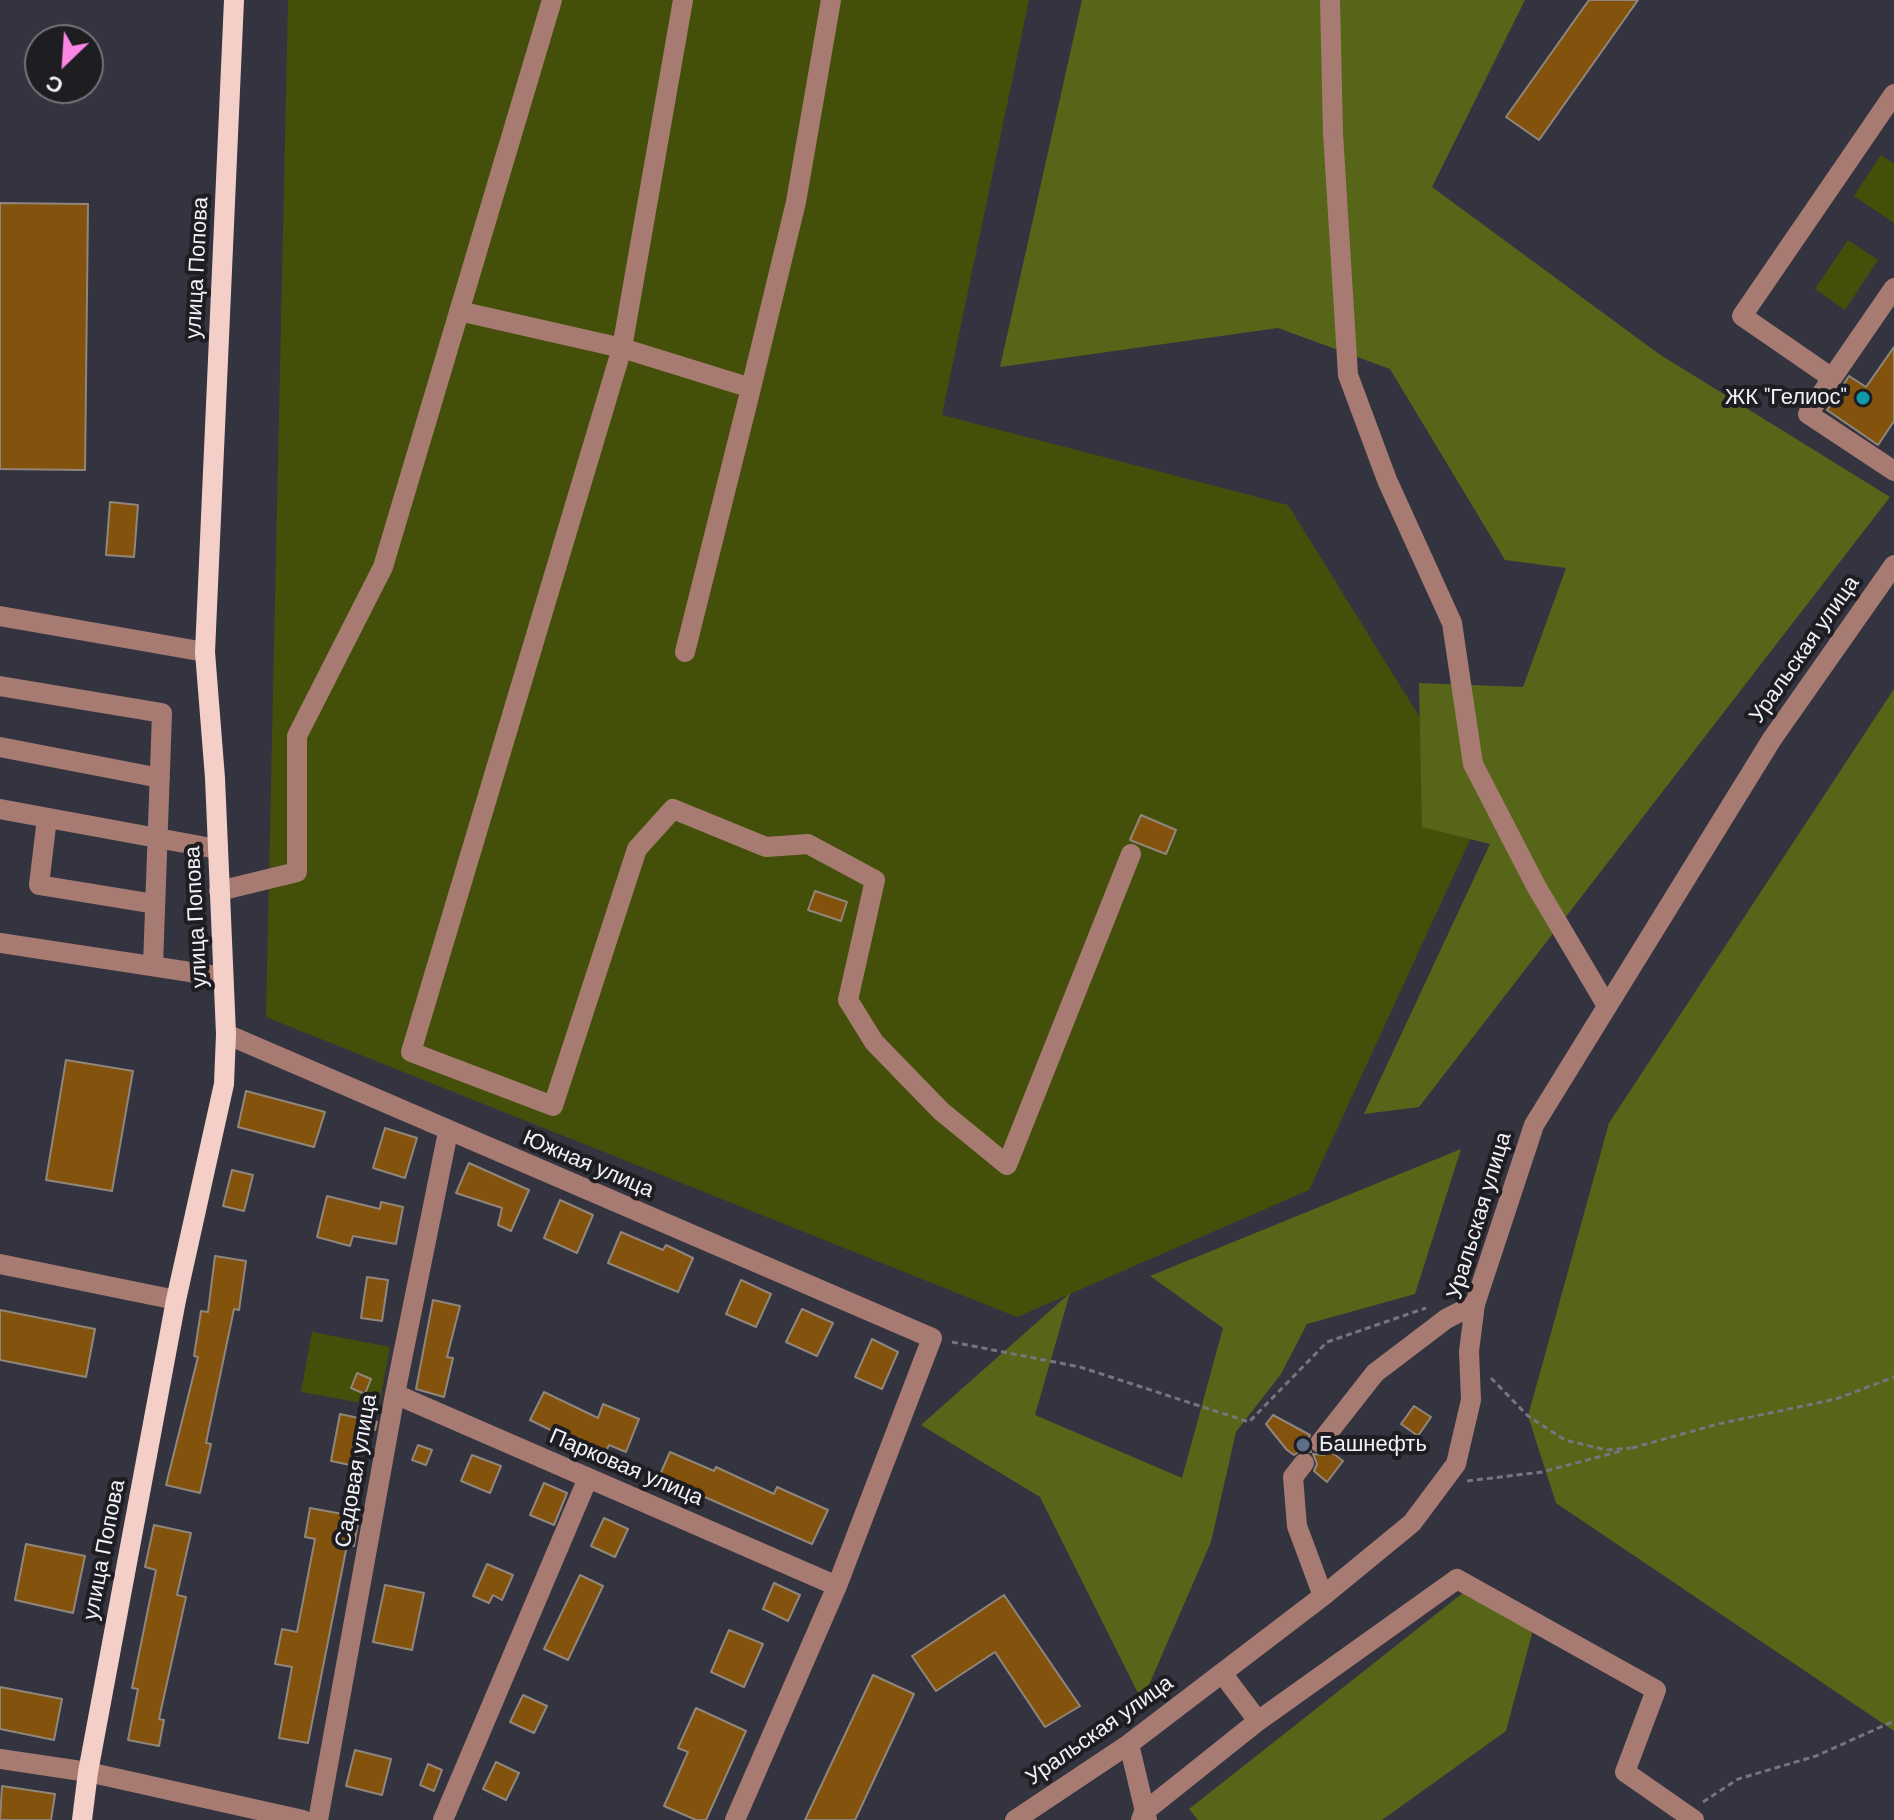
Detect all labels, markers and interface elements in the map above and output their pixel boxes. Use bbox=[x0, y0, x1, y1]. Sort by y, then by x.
north arrow bbox=[24, 24, 104, 104]
text: С bbox=[41, 68, 68, 101]
street label: улица Попова bbox=[181, 196, 215, 340]
place label: ЖК "Гелиос" bbox=[1725, 385, 1847, 411]
marker: ЖК "Гелиос" bbox=[1854, 389, 1872, 407]
street label: Уральская улица bbox=[1744, 571, 1866, 729]
street label: улица Попова bbox=[180, 845, 214, 989]
street label: Южная улица bbox=[519, 1126, 657, 1204]
street label: Уральская улица bbox=[1442, 1129, 1518, 1303]
street label: Садовая улица bbox=[331, 1392, 383, 1550]
street label: Парковая улица bbox=[545, 1424, 707, 1512]
place label: Башнефть bbox=[1319, 1432, 1427, 1458]
marker: Башнефть bbox=[1294, 1436, 1312, 1454]
street label: улица Попова bbox=[78, 1478, 132, 1622]
street label: Уральская улица bbox=[1021, 1670, 1179, 1792]

